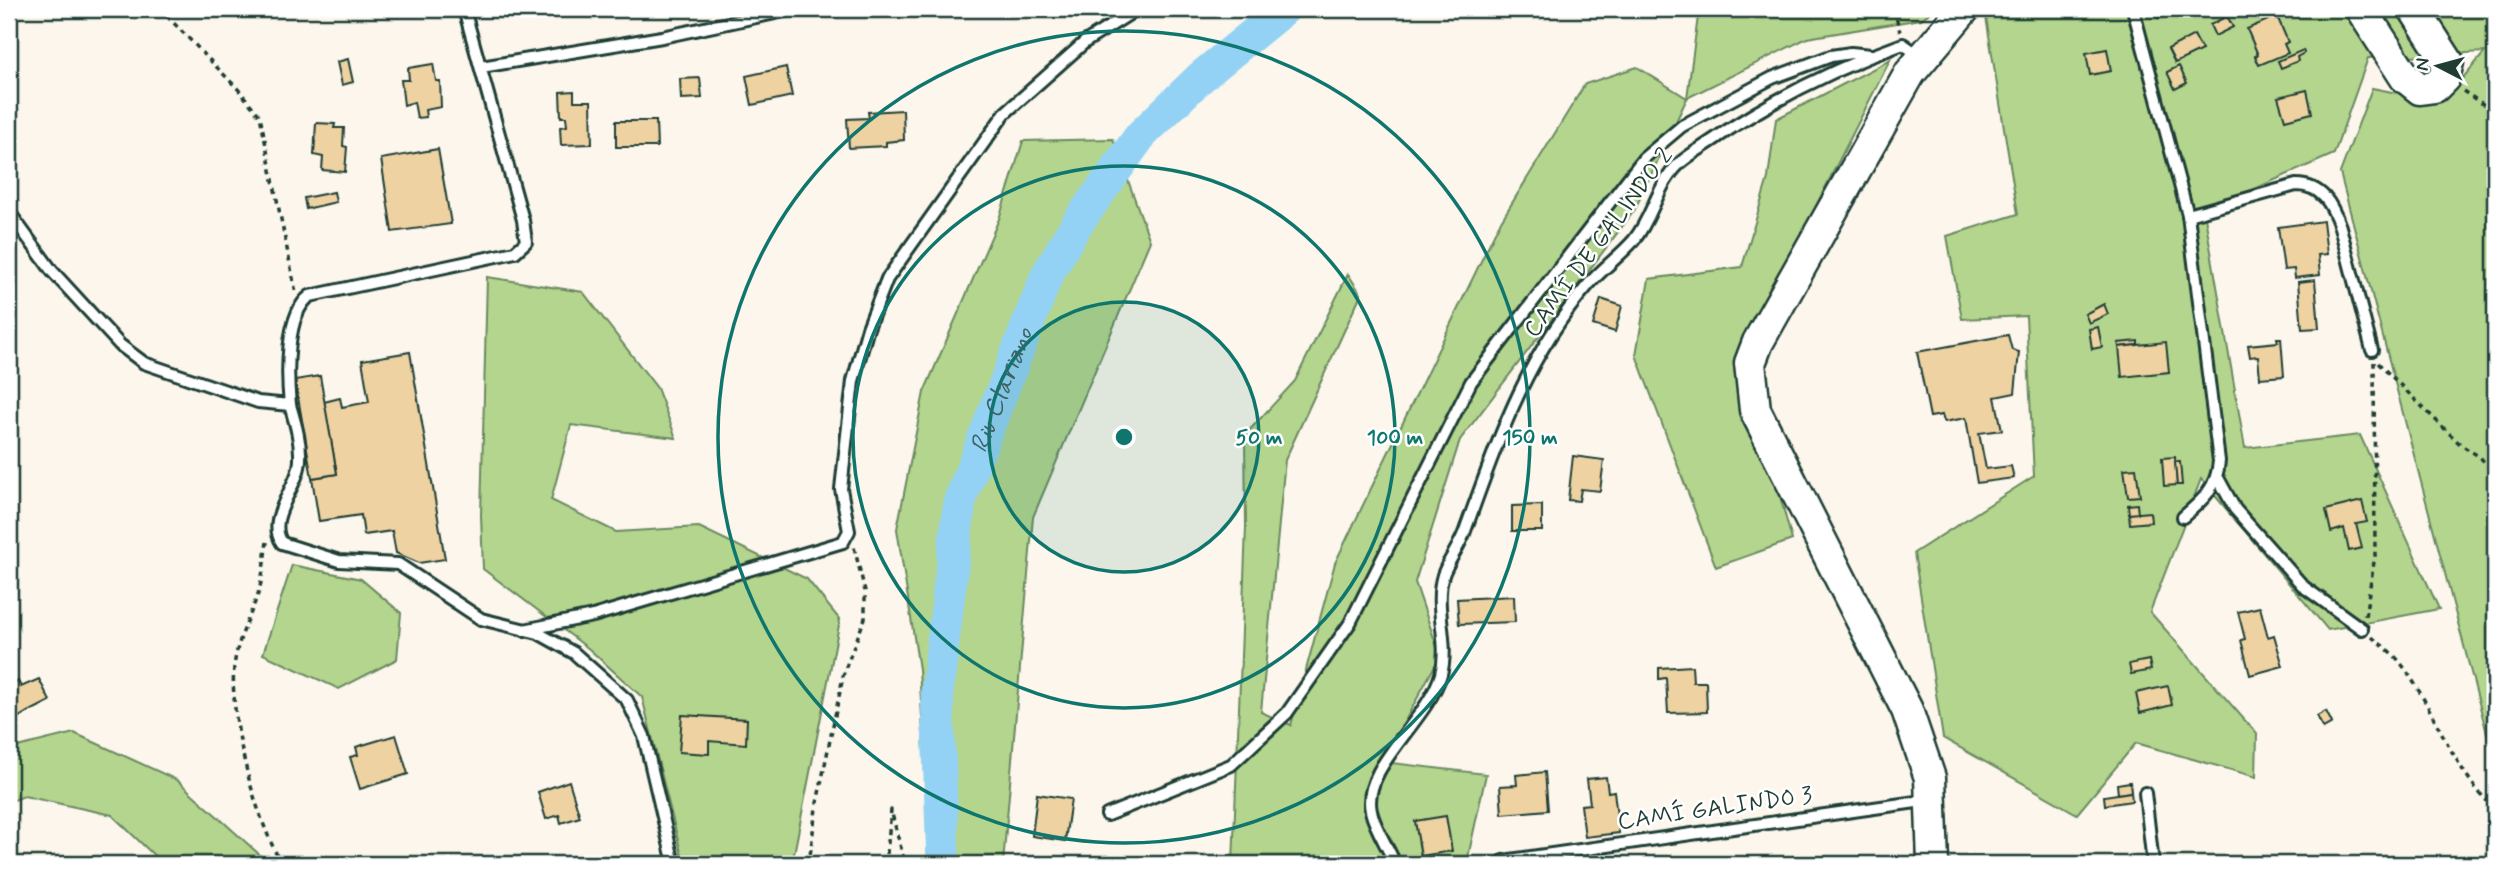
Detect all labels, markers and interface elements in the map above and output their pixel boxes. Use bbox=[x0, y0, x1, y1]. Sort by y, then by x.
north arrow bbox=[2402, 32, 2472, 102]
text: N bbox=[2409, 57, 2436, 72]
street label: CAMÍ DE GALINDO 2 bbox=[1517, 141, 1681, 344]
water label: Riu Clariano bbox=[963, 322, 1042, 458]
text: 50 m bbox=[1236, 424, 1283, 452]
text: 100 m bbox=[1367, 424, 1423, 452]
text: 150 m bbox=[1502, 424, 1558, 452]
centre of rings bbox=[1112, 425, 1136, 449]
street label: CAMÍ GALINDO 3 bbox=[1616, 779, 1814, 838]

